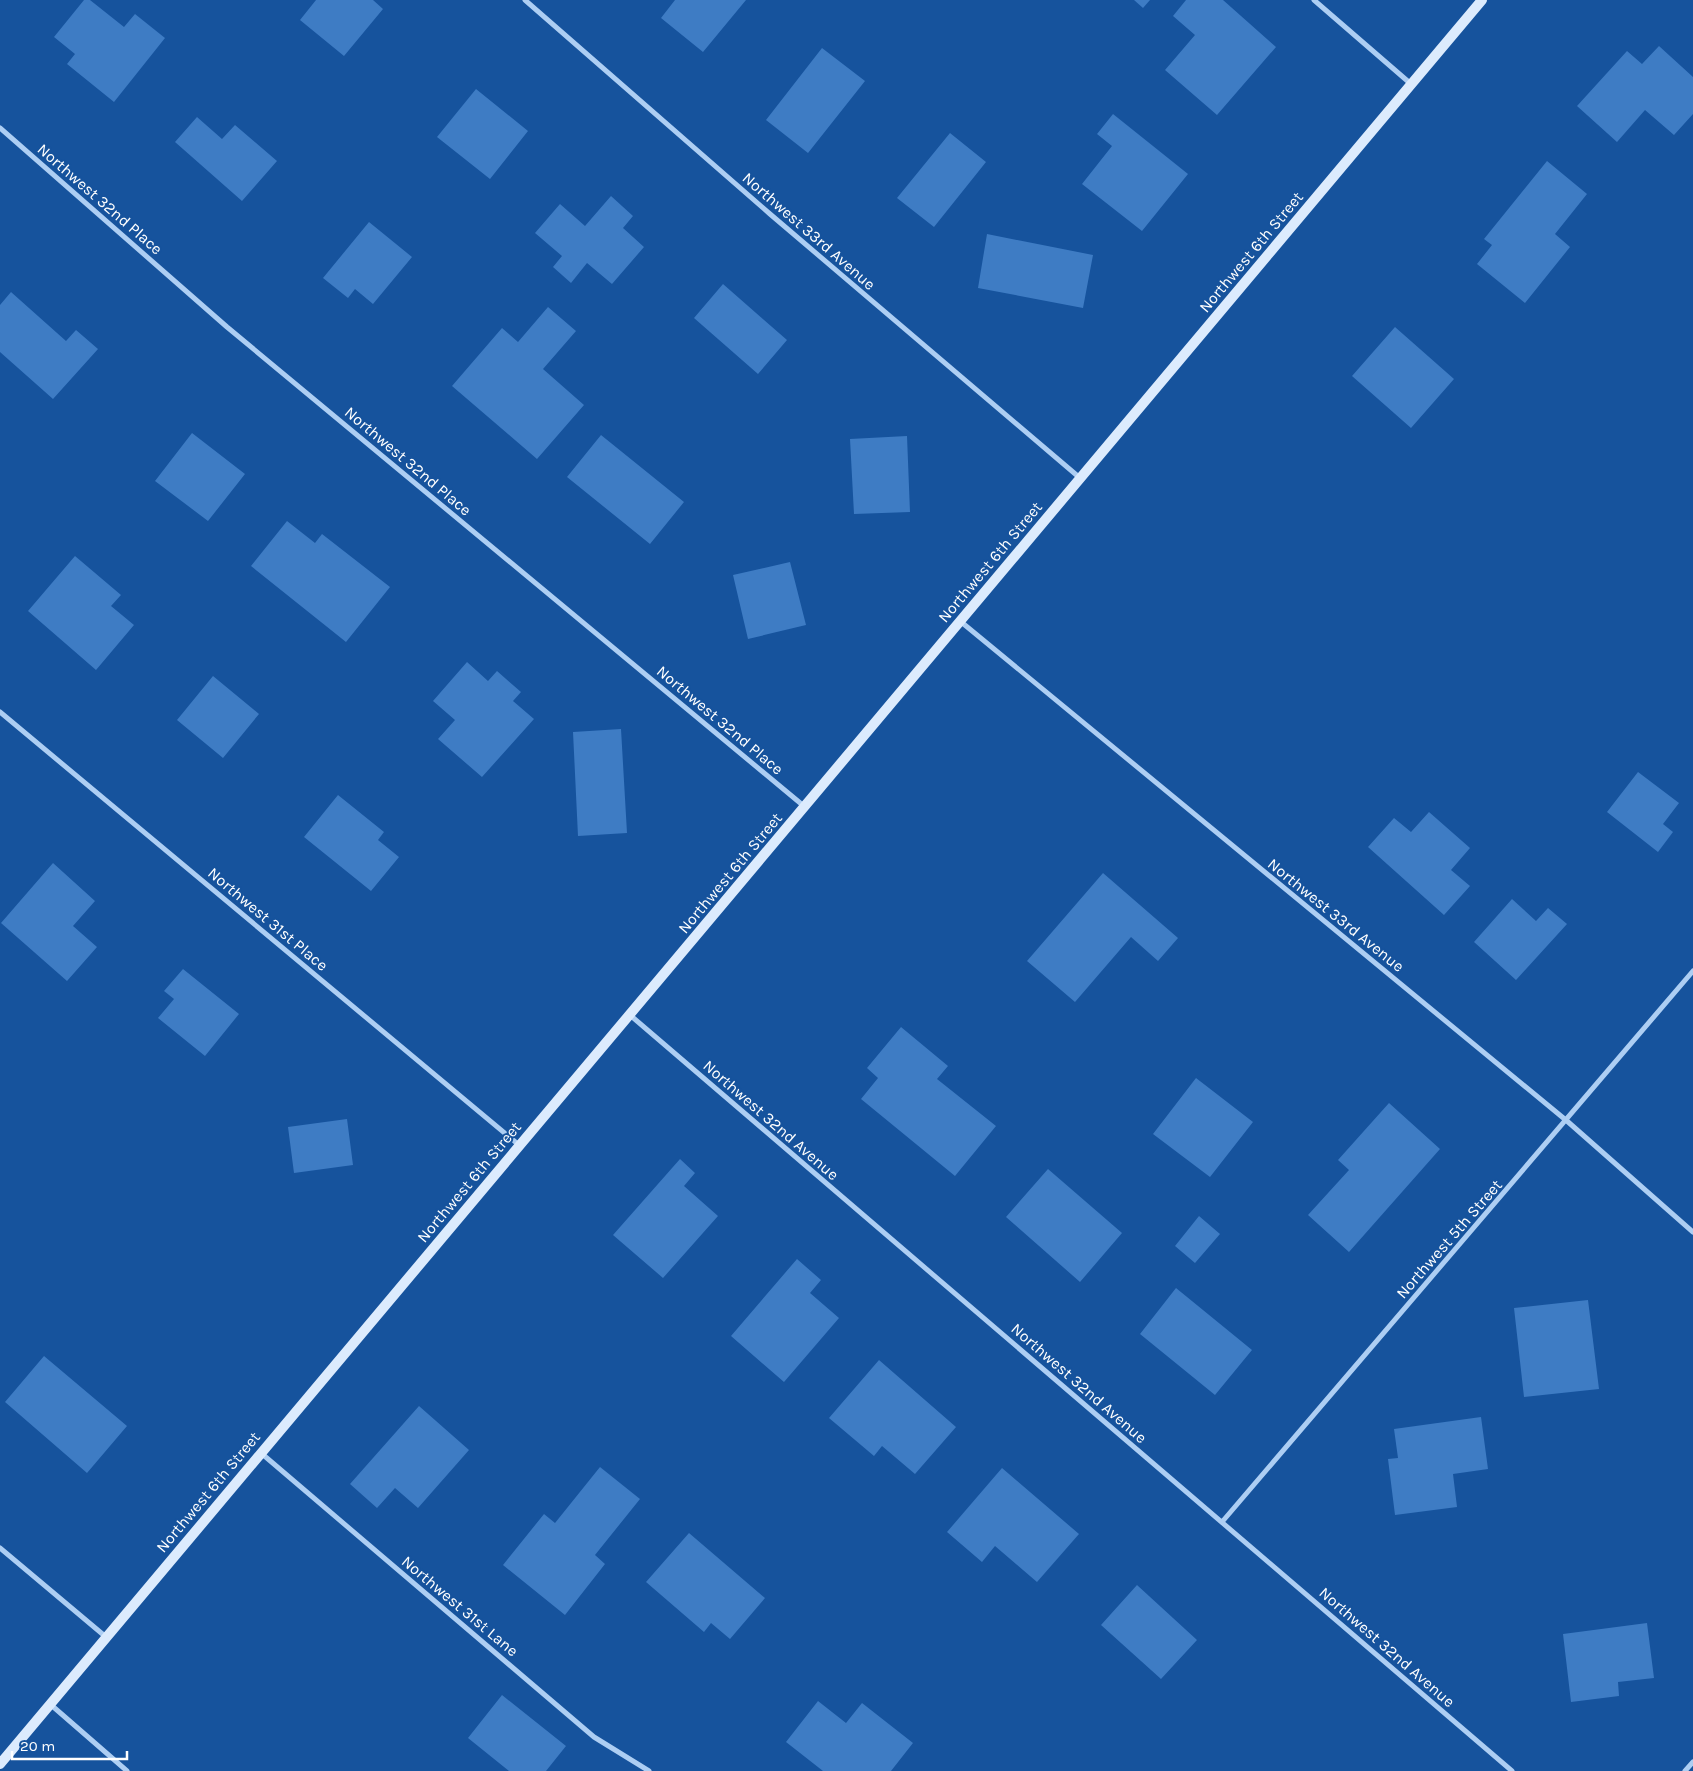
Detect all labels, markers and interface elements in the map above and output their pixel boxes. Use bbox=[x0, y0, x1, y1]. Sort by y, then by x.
street label: Northwest 32nd Place bbox=[34, 140, 166, 258]
street label: Northwest 33rd Avenue bbox=[739, 168, 879, 294]
street label: Northwest 6th Street bbox=[1195, 188, 1307, 316]
street label: Northwest 32nd Place bbox=[341, 402, 475, 520]
street label: Northwest 6th Street bbox=[934, 498, 1046, 626]
street label: Northwest 32nd Place bbox=[653, 661, 787, 779]
street label: Northwest 6th Street bbox=[674, 809, 786, 937]
street label: Northwest 33rd Avenue bbox=[1264, 854, 1408, 976]
street label: Northwest 31st Place bbox=[204, 863, 332, 975]
street label: Northwest 32nd Avenue bbox=[699, 1056, 843, 1184]
street label: Northwest 6th Street bbox=[413, 1118, 525, 1246]
street label: Northwest 5th Street bbox=[1392, 1176, 1506, 1302]
street label: Northwest 32nd Avenue bbox=[1007, 1319, 1151, 1447]
street label: Northwest 6th Street bbox=[152, 1428, 264, 1556]
street label: Northwest 31st Lane bbox=[398, 1552, 522, 1660]
street label: Northwest 32nd Avenue bbox=[1315, 1583, 1459, 1711]
scale bar bbox=[12, 1728, 128, 1760]
text: 20 m bbox=[20, 1737, 55, 1755]

